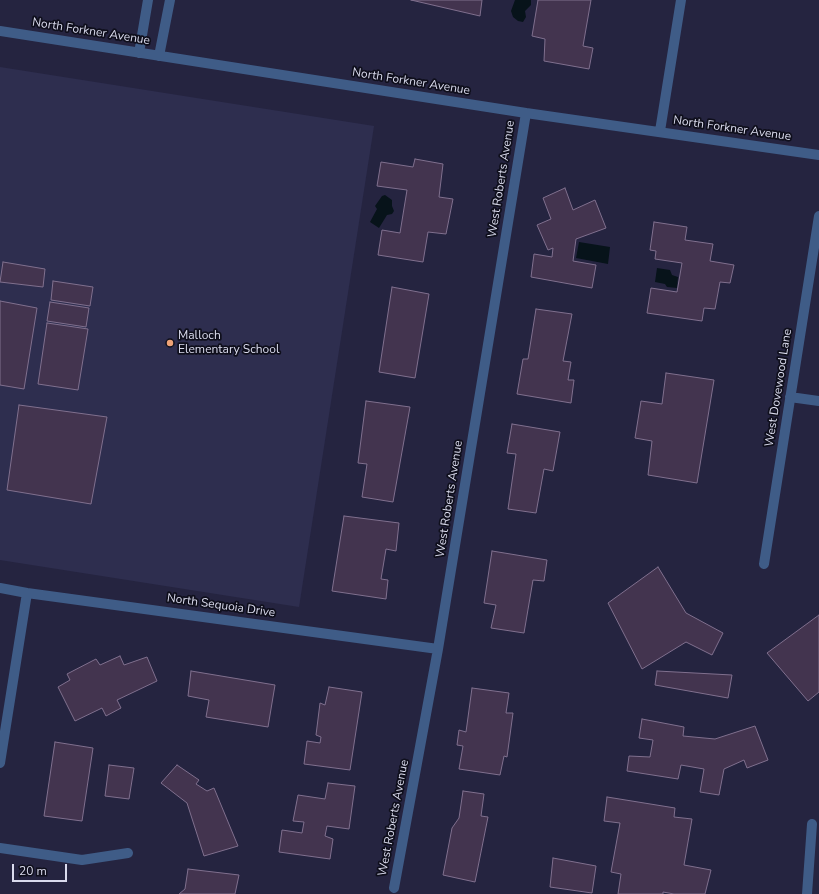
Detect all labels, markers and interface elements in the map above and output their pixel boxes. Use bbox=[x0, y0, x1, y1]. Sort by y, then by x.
street label: North Forkner Avenue bbox=[31, 16, 151, 48]
street label: North Forkner Avenue bbox=[351, 66, 471, 98]
street label: North Forkner Avenue bbox=[672, 114, 792, 144]
street label: West Roberts Avenue bbox=[486, 119, 518, 239]
street label: West Dovewood Lane bbox=[763, 328, 795, 448]
place label: Malloch Elementary School bbox=[178, 329, 279, 357]
marker: Malloch Elementary School bbox=[165, 338, 175, 348]
street label: West Roberts Avenue bbox=[434, 439, 466, 559]
street label: North Sequoia Drive bbox=[166, 591, 276, 621]
street label: West Roberts Avenue bbox=[376, 759, 412, 877]
scale bar bbox=[14, 856, 69, 882]
text: 20 m bbox=[19, 863, 47, 879]

